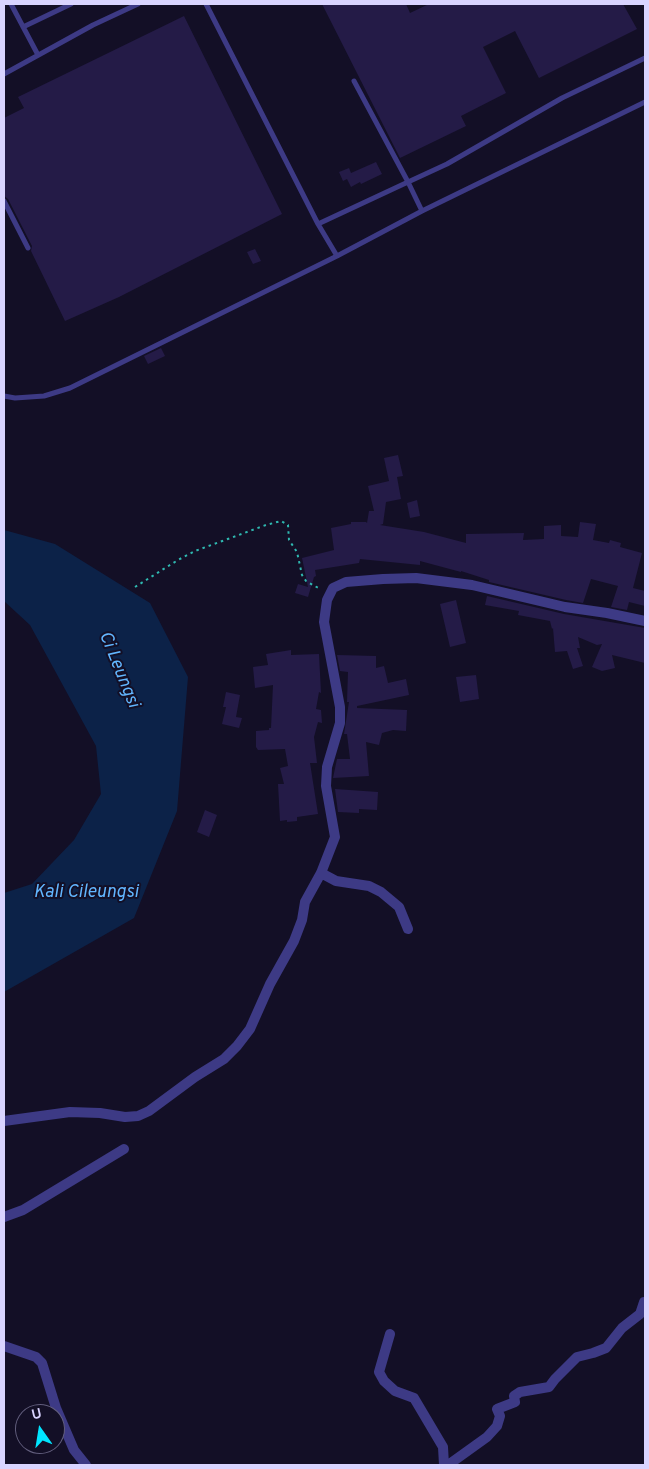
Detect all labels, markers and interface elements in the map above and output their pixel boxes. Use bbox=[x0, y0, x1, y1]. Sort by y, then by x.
water label: Ci Leungsi bbox=[93, 629, 143, 711]
water label: Kali Cileungsi bbox=[34, 882, 138, 904]
north arrow bbox=[15, 1404, 65, 1454]
text: U bbox=[30, 1405, 44, 1424]

